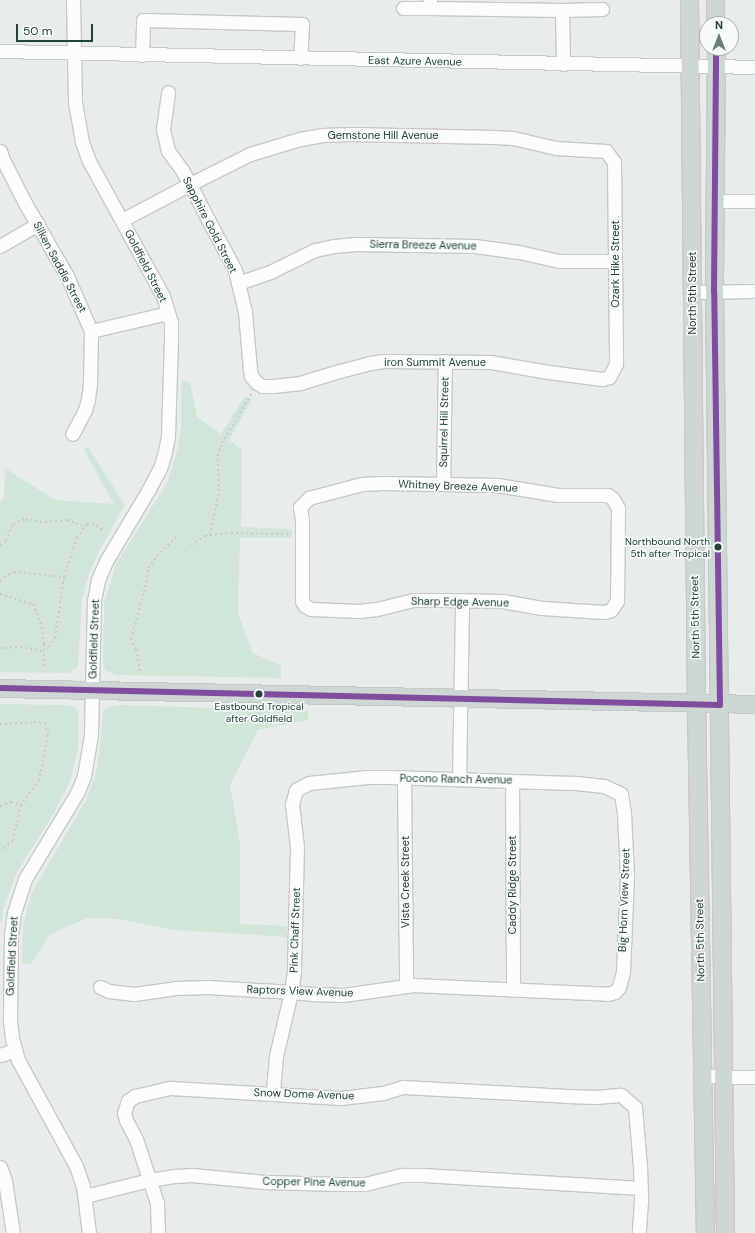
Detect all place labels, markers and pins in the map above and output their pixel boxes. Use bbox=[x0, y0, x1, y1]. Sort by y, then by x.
place label: Northbound North 5th after Tropical bbox=[625, 535, 710, 558]
marker: Northbound North 5th after Tropical bbox=[713, 542, 723, 552]
marker: Eastbound Tropical after Goldfield bbox=[254, 689, 264, 699]
place label: Eastbound Tropical after Goldfield bbox=[215, 700, 303, 724]

